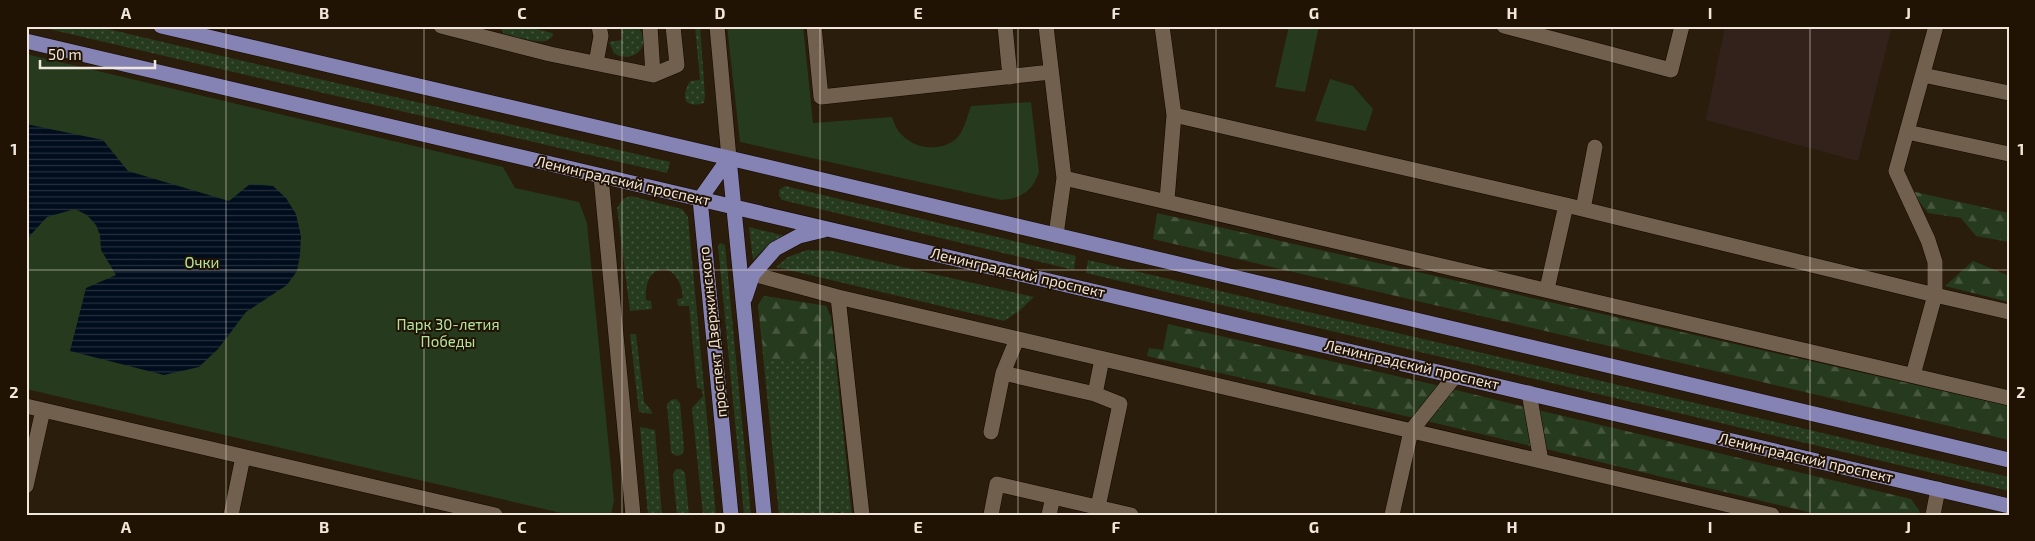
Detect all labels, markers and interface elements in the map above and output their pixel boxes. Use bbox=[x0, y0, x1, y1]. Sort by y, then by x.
text: A bbox=[121, 3, 132, 22]
text: B bbox=[319, 3, 329, 22]
text: C bbox=[517, 3, 527, 22]
text: D bbox=[715, 3, 726, 22]
text: E bbox=[913, 3, 923, 22]
text: F bbox=[1112, 3, 1121, 22]
text: G bbox=[1309, 3, 1319, 22]
text: H bbox=[1506, 3, 1518, 22]
text: I bbox=[1708, 3, 1712, 22]
text: J bbox=[1905, 3, 1911, 22]
scale bar bbox=[40, 38, 155, 70]
text: 50 m bbox=[48, 45, 82, 63]
text: 1 bbox=[11, 139, 17, 158]
text: 1 bbox=[2018, 139, 2024, 158]
street label: Ленинградский проспект bbox=[534, 151, 712, 209]
street label: Ленинградский проспект bbox=[929, 243, 1107, 301]
street label: проспект Дзержинского bbox=[694, 246, 730, 419]
park label: Очки bbox=[185, 253, 219, 271]
park label: Парк 30-летия Победы bbox=[396, 315, 500, 350]
street label: Ленинградский проспект bbox=[1323, 335, 1501, 393]
text: 2 bbox=[9, 382, 19, 401]
text: 2 bbox=[2016, 382, 2026, 401]
street label: Ленинградский проспект bbox=[1717, 428, 1895, 486]
text: A bbox=[121, 517, 132, 536]
text: B bbox=[319, 517, 329, 536]
text: C bbox=[517, 517, 527, 536]
text: D bbox=[715, 517, 726, 536]
text: E bbox=[913, 517, 923, 536]
text: F bbox=[1112, 517, 1121, 536]
text: G bbox=[1309, 517, 1319, 536]
text: H bbox=[1506, 517, 1518, 536]
text: I bbox=[1708, 517, 1712, 536]
text: J bbox=[1905, 517, 1911, 536]

